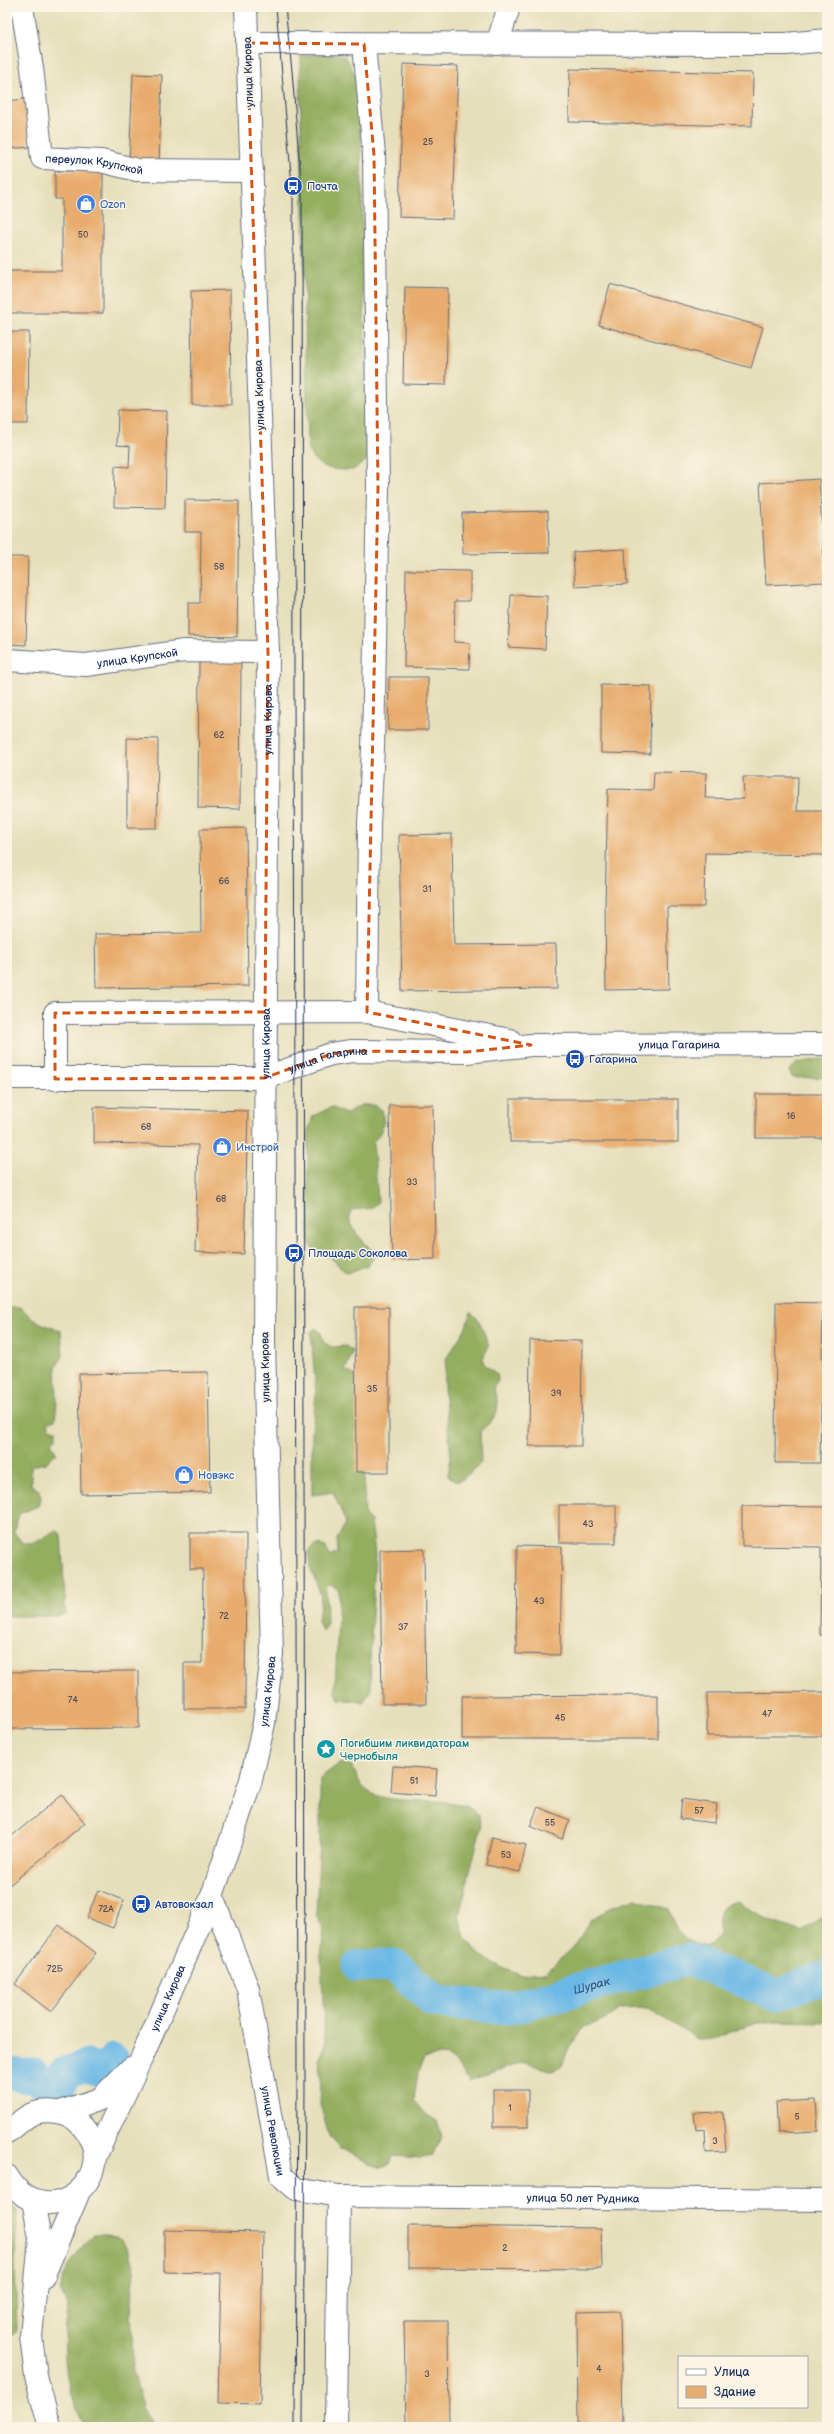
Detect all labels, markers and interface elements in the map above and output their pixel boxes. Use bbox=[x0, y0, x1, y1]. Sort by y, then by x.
street label: улица Кирова bbox=[241, 36, 256, 108]
house number: 25 bbox=[423, 137, 433, 148]
street label: переулок Крупской bbox=[45, 152, 143, 177]
bus stop icon: Почта bbox=[282, 175, 304, 197]
place label: Почта bbox=[307, 180, 339, 193]
shop icon: Ozon bbox=[75, 193, 97, 215]
place label: Ozon bbox=[100, 198, 126, 211]
house number: 50 bbox=[78, 230, 88, 241]
street label: улица Кирова bbox=[252, 359, 267, 431]
house number: 58 bbox=[214, 562, 224, 573]
street label: улица Крупской bbox=[96, 646, 179, 670]
street label: улица Кирова bbox=[261, 683, 275, 755]
house number: 62 bbox=[214, 730, 225, 741]
house number: 66 bbox=[219, 876, 230, 887]
house number: 31 bbox=[422, 884, 432, 895]
street label: улица Кирова bbox=[260, 1007, 273, 1079]
street label: улица Гагарина bbox=[638, 1038, 721, 1052]
street label: улица Гагарина bbox=[287, 1045, 368, 1076]
bus stop icon: Гагарина bbox=[564, 1048, 586, 1070]
place label: Гагарина bbox=[589, 1053, 638, 1066]
house number: 16 bbox=[787, 1111, 796, 1122]
house number: 68 bbox=[141, 1122, 151, 1133]
shop icon: Инстрой bbox=[211, 1136, 233, 1158]
place label: Инстрой bbox=[236, 1141, 279, 1154]
house number: 33 bbox=[406, 1177, 418, 1188]
house number: 68 bbox=[216, 1194, 226, 1205]
bus stop icon: Площадь Соколова bbox=[283, 1242, 305, 1264]
place label: Площадь Соколова bbox=[308, 1247, 408, 1260]
street label: улица Кирова bbox=[258, 1331, 273, 1403]
house number: 35 bbox=[367, 1384, 377, 1395]
house number: 39 bbox=[551, 1388, 561, 1399]
shop icon: Новэкс bbox=[173, 1464, 195, 1486]
place label: Новэкс bbox=[198, 1469, 235, 1482]
house number: 43 bbox=[582, 1519, 594, 1530]
house number: 43 bbox=[533, 1596, 545, 1607]
house number: 72 bbox=[219, 1611, 230, 1622]
house number: 37 bbox=[398, 1622, 409, 1633]
street label: улица Кирова bbox=[257, 1655, 279, 1728]
house number: 74 bbox=[68, 1695, 78, 1706]
house number: 47 bbox=[762, 1709, 773, 1720]
house number: 45 bbox=[555, 1713, 565, 1724]
place label: Погибшим ликвидаторам Чернобыля bbox=[340, 1737, 469, 1763]
place icon: Погибшим ликвидаторам Чернобыля bbox=[315, 1738, 337, 1760]
house number: 51 bbox=[410, 1776, 418, 1787]
house number: 57 bbox=[694, 1806, 704, 1817]
house number: 55 bbox=[545, 1818, 555, 1829]
house number: 53 bbox=[501, 1850, 512, 1861]
bus stop icon: Автовокзал bbox=[130, 1893, 152, 1915]
place label: Автовокзал bbox=[154, 1898, 213, 1911]
house number: 72А bbox=[98, 1904, 114, 1915]
street label: улица Кирова bbox=[148, 1962, 188, 2033]
house number: 72Б bbox=[47, 1964, 64, 1975]
water label: Шурак bbox=[572, 1974, 612, 1998]
street label: улица Революции bbox=[258, 2085, 287, 2177]
house number: 1 bbox=[508, 2103, 512, 2114]
house number: 5 bbox=[794, 2112, 800, 2123]
house number: 3 bbox=[712, 2136, 718, 2147]
street label: улица 50 лет Рудника bbox=[526, 2192, 640, 2205]
house number: 2 bbox=[502, 2243, 508, 2254]
legend bbox=[678, 2356, 808, 2408]
house number: 4 bbox=[596, 2364, 602, 2375]
text: Улица bbox=[714, 2365, 750, 2380]
house number: 3 bbox=[424, 2369, 430, 2380]
text: Здание bbox=[714, 2385, 756, 2400]

